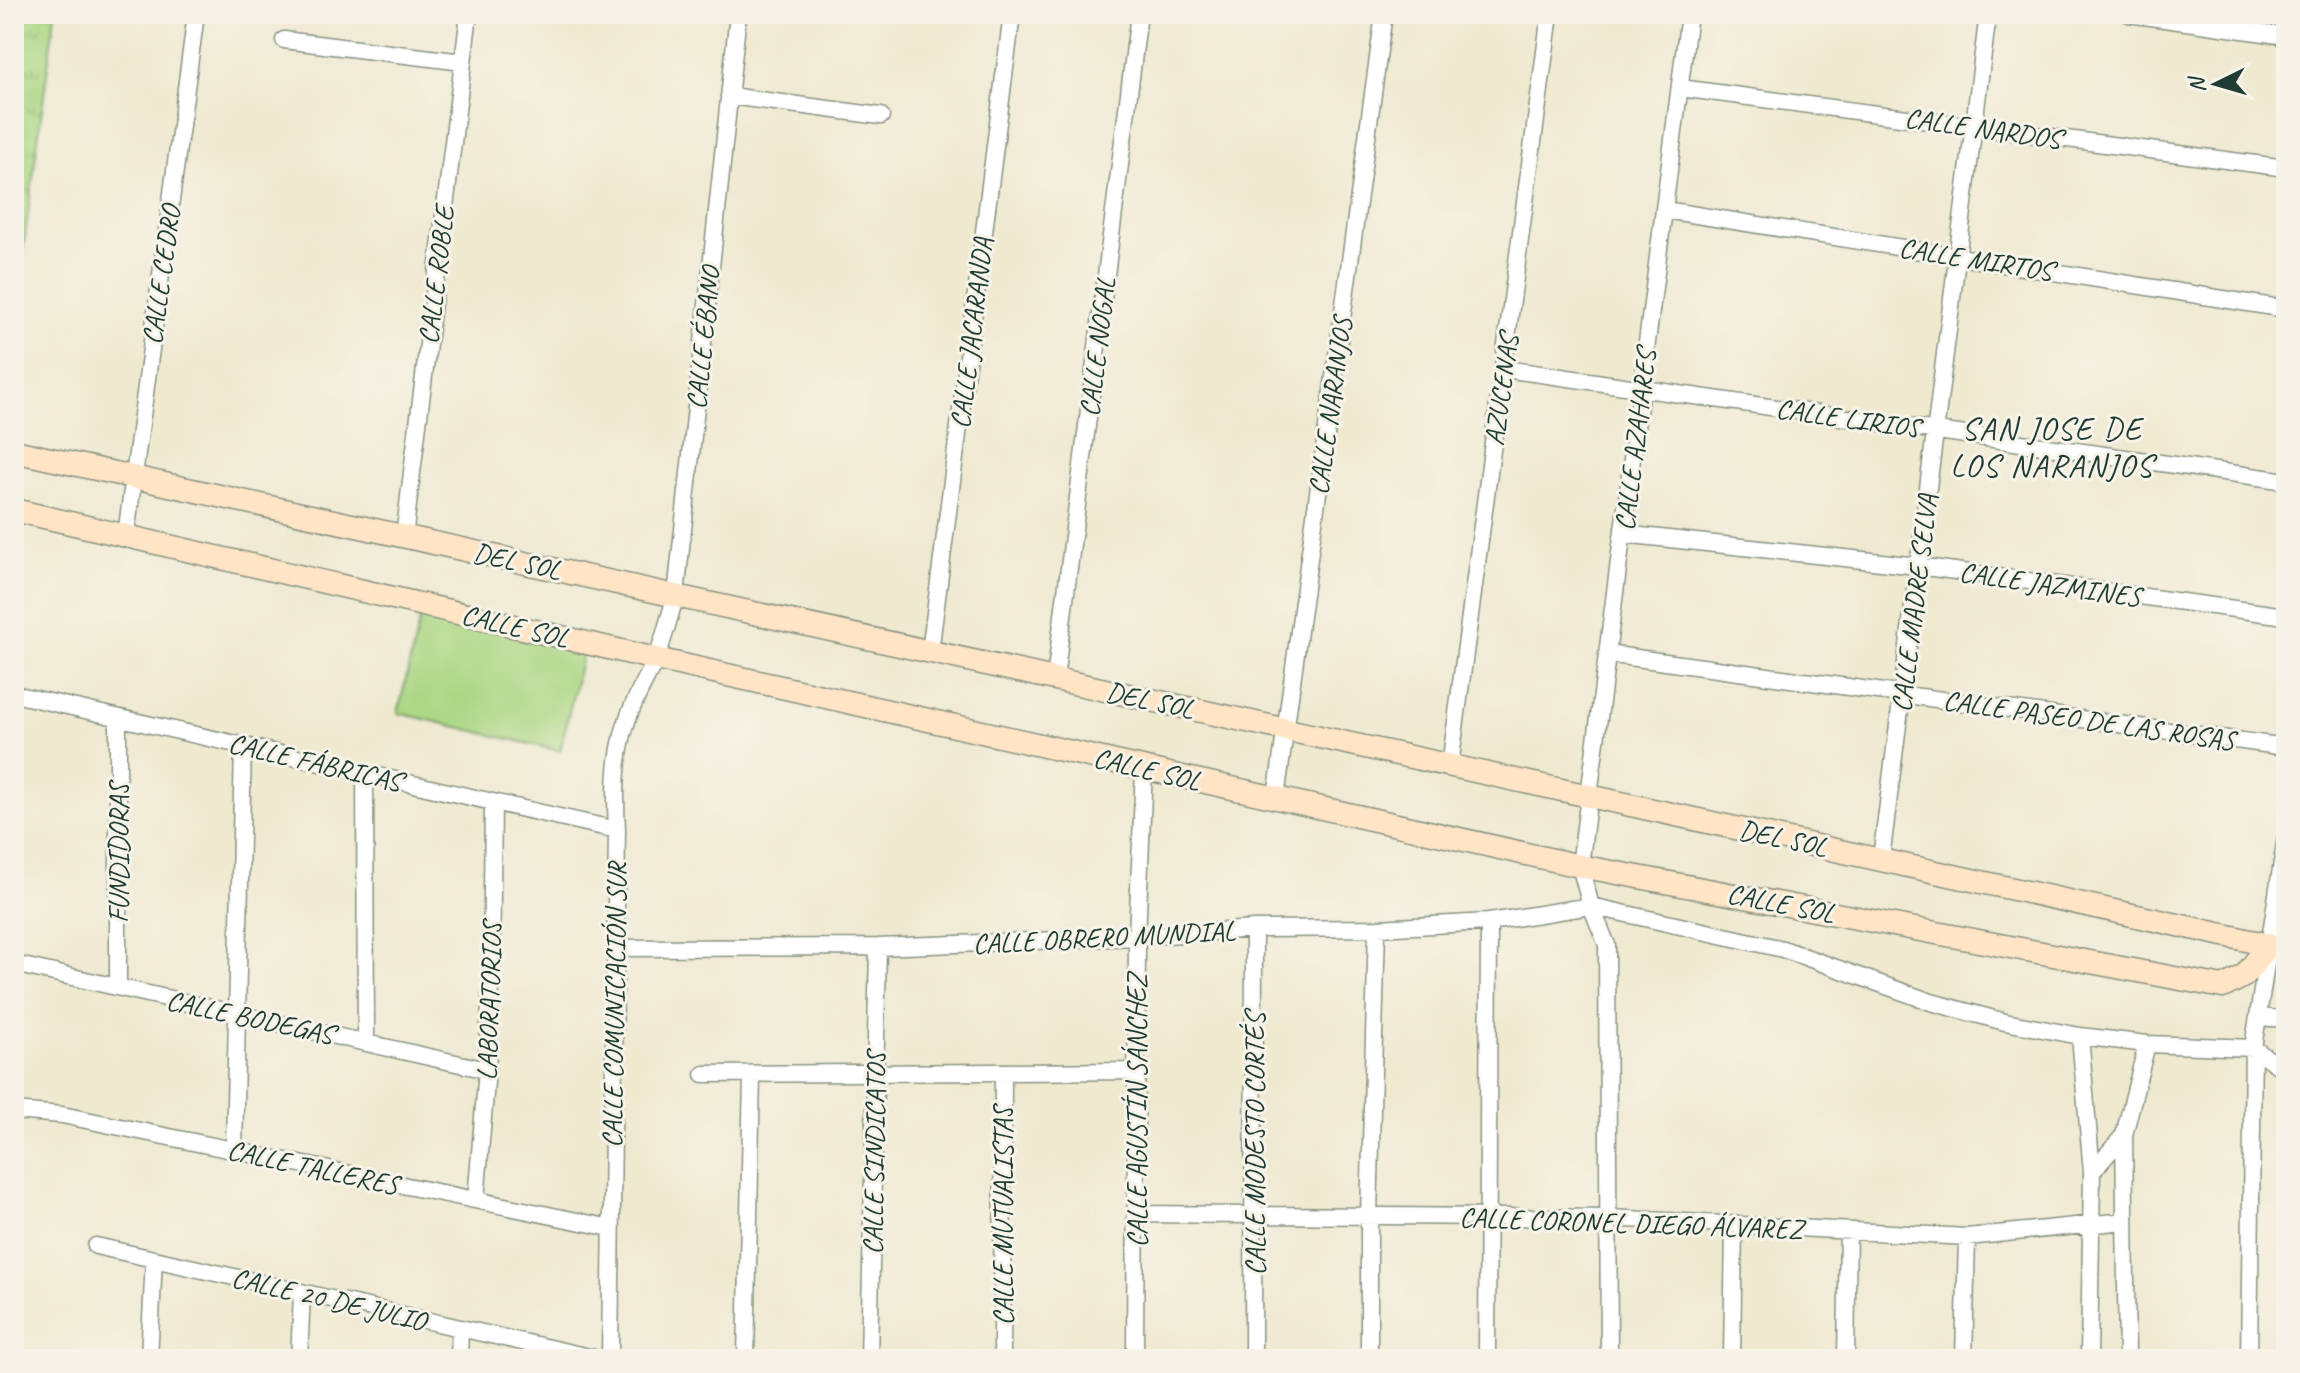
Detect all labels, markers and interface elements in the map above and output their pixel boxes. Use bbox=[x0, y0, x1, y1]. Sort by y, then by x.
north arrow bbox=[2176, 44, 2256, 124]
text: N bbox=[2182, 74, 2212, 94]
street label: CALLE NARDOS bbox=[1903, 100, 2069, 157]
street label: CALLE CEDRO bbox=[134, 200, 189, 347]
street label: CALLE ROBLE bbox=[410, 201, 462, 346]
street label: CALLE MIRTOS bbox=[1897, 230, 2060, 289]
street label: CALLE JACARANDA bbox=[942, 235, 1000, 431]
street label: CALLE ÉBANO bbox=[678, 262, 728, 411]
street label: CALLE NOGAL bbox=[1071, 275, 1123, 418]
street label: CALLE NARANJOS bbox=[1300, 312, 1360, 497]
street label: AZUCENAS bbox=[1476, 327, 1527, 448]
street label: CALLE AZAHARES bbox=[1607, 342, 1664, 532]
street label: CALLE LIRIOS bbox=[1774, 391, 1926, 446]
district label: SAN JOSE DE LOS NARANJOS bbox=[1950, 408, 2158, 486]
street label: CALLE MADRE SELVA bbox=[1883, 491, 1945, 714]
street label: DEL SOL bbox=[470, 535, 565, 588]
street label: CALLE JAZMINES bbox=[1957, 554, 2146, 615]
street label: CALLE SOL bbox=[458, 597, 572, 655]
street label: DEL SOL bbox=[1103, 674, 1198, 727]
street label: CALLE PASEO DE LAS ROSAS bbox=[1941, 682, 2240, 758]
street label: CALLE FÁBRICAS bbox=[225, 725, 410, 800]
street label: CALLE SOL bbox=[1090, 740, 1204, 798]
street label: FUNDIDORAS bbox=[101, 779, 136, 923]
street label: DEL SOL bbox=[1736, 812, 1831, 865]
street label: CALLE COMUNICACIÓN SUR bbox=[594, 860, 634, 1148]
street label: CALLE SOL bbox=[1724, 875, 1838, 931]
street label: CALLE OBRERO MUNDIAL bbox=[972, 913, 1237, 961]
street label: LABORATORIOS bbox=[469, 917, 509, 1081]
street label: CALLE AGUSTÍN SÁNCHEZ bbox=[1119, 970, 1154, 1248]
street label: CALLE BODEGAS bbox=[163, 982, 342, 1053]
street label: CALLE MODESTO CORTÉS bbox=[1237, 1007, 1272, 1275]
street label: CALLE SINDICATOS bbox=[855, 1047, 893, 1255]
street label: CALLE MUTUALISTAS bbox=[985, 1102, 1020, 1326]
street label: CALLE TALLERES bbox=[224, 1132, 405, 1203]
street label: CALLE CORONEL DIEGO ÁLVAREZ bbox=[1459, 1200, 1808, 1247]
street label: CALLE 20 DE JULIO bbox=[229, 1260, 433, 1339]

